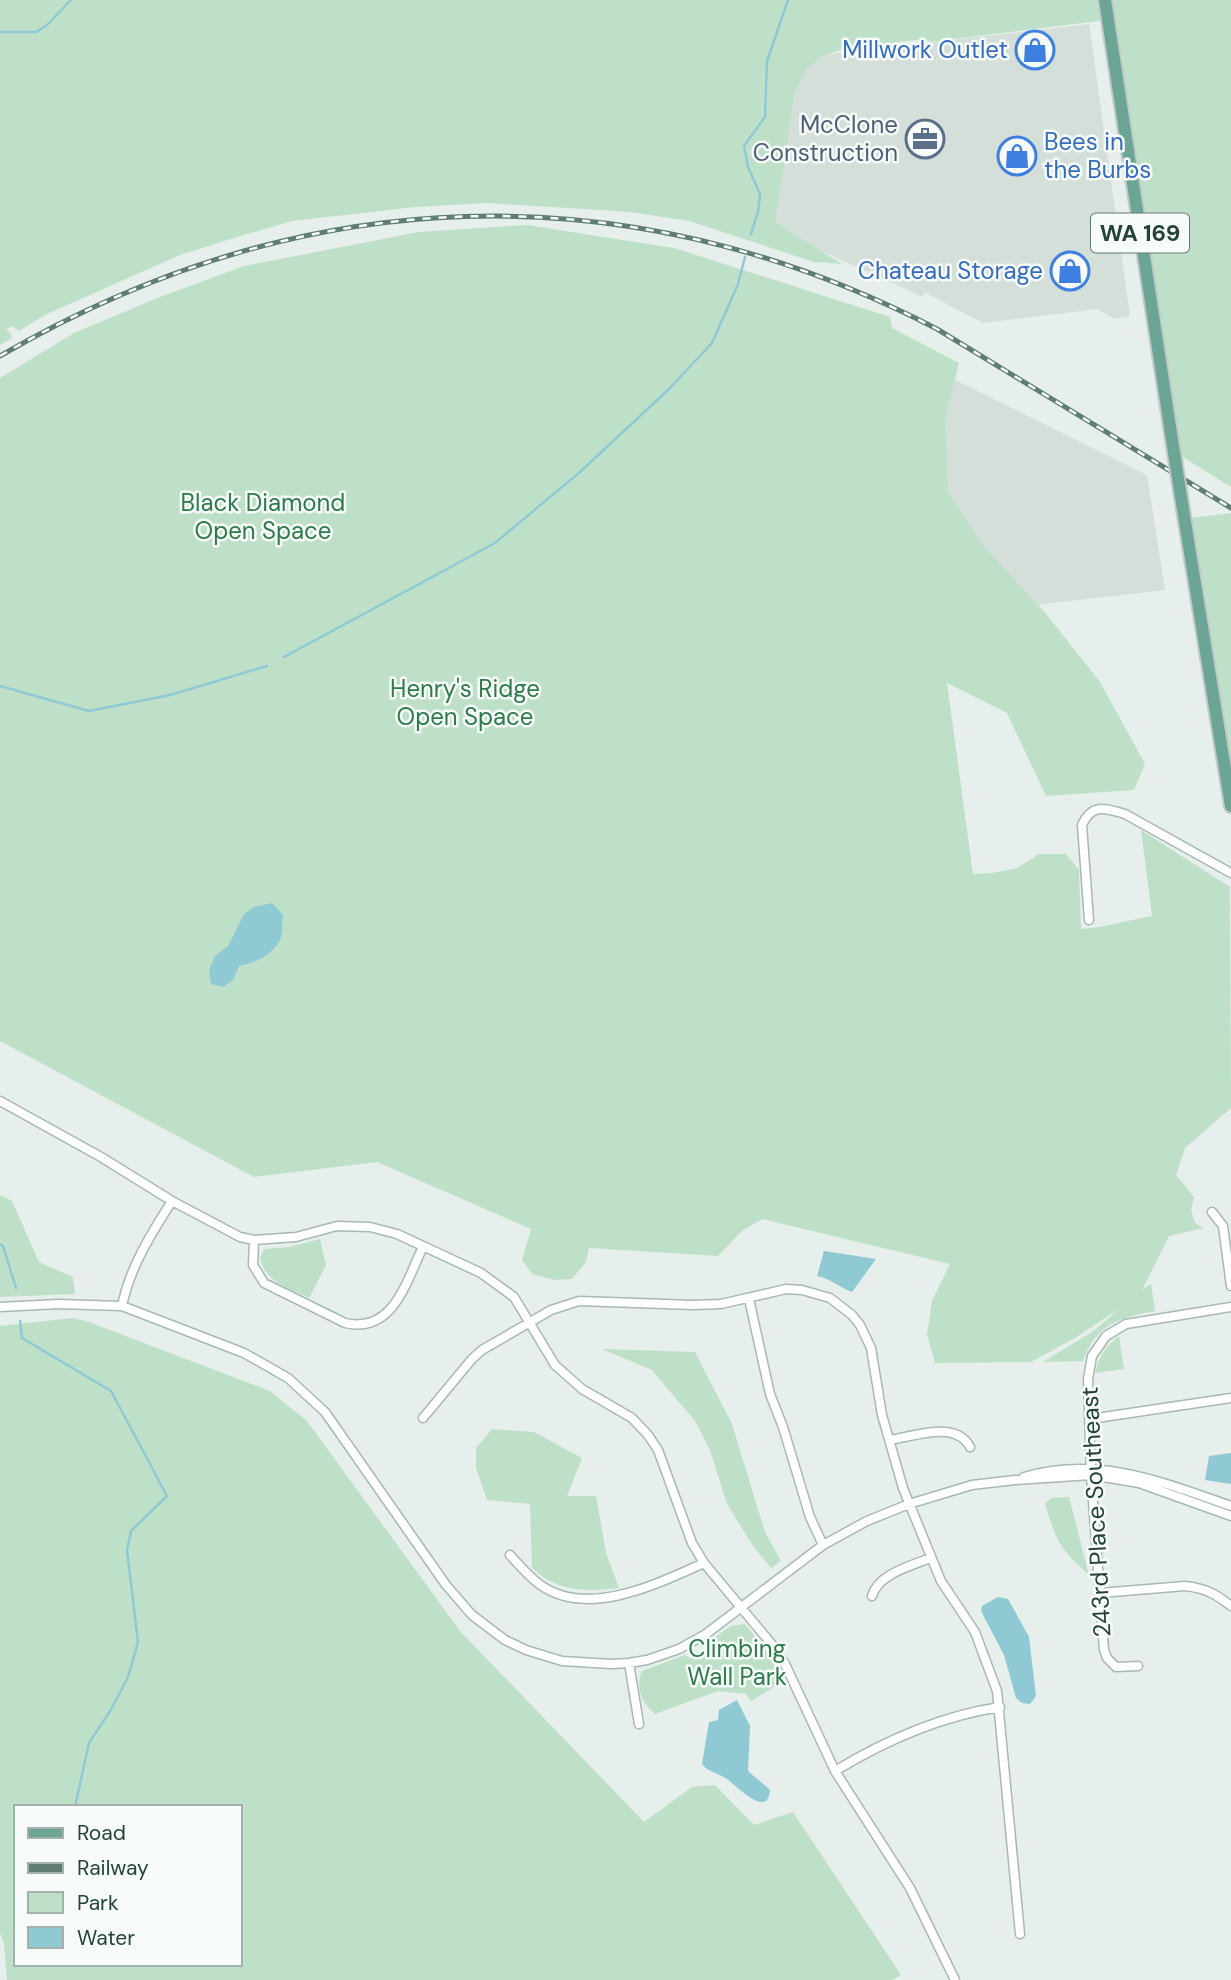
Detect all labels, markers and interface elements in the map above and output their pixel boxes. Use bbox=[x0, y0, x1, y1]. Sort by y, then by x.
shop icon: Millwork Outlet bbox=[1014, 29, 1056, 71]
place label: Millwork Outlet bbox=[842, 34, 1008, 65]
place label: McClone Construction bbox=[753, 109, 898, 168]
office icon: McClone Construction bbox=[904, 118, 946, 160]
place label: Bees in the Burbs bbox=[1044, 126, 1151, 185]
shop icon: Bees in the Burbs bbox=[996, 135, 1038, 177]
road number: WA 169 bbox=[1091, 214, 1189, 252]
shop icon: Chateau Storage bbox=[1049, 250, 1091, 292]
place label: Chateau Storage bbox=[858, 255, 1043, 286]
park label: Black Diamond Open Space bbox=[181, 487, 345, 546]
park label: Henry's Ridge Open Space bbox=[390, 673, 540, 732]
street label: 243rd Place Southeast bbox=[1073, 1386, 1118, 1638]
park label: Climbing Wall Park bbox=[687, 1633, 787, 1692]
legend bbox=[14, 1805, 242, 1966]
text: Road bbox=[77, 1819, 126, 1847]
text: Railway bbox=[77, 1854, 149, 1882]
text: Park bbox=[77, 1889, 119, 1917]
text: Water bbox=[77, 1924, 135, 1952]

